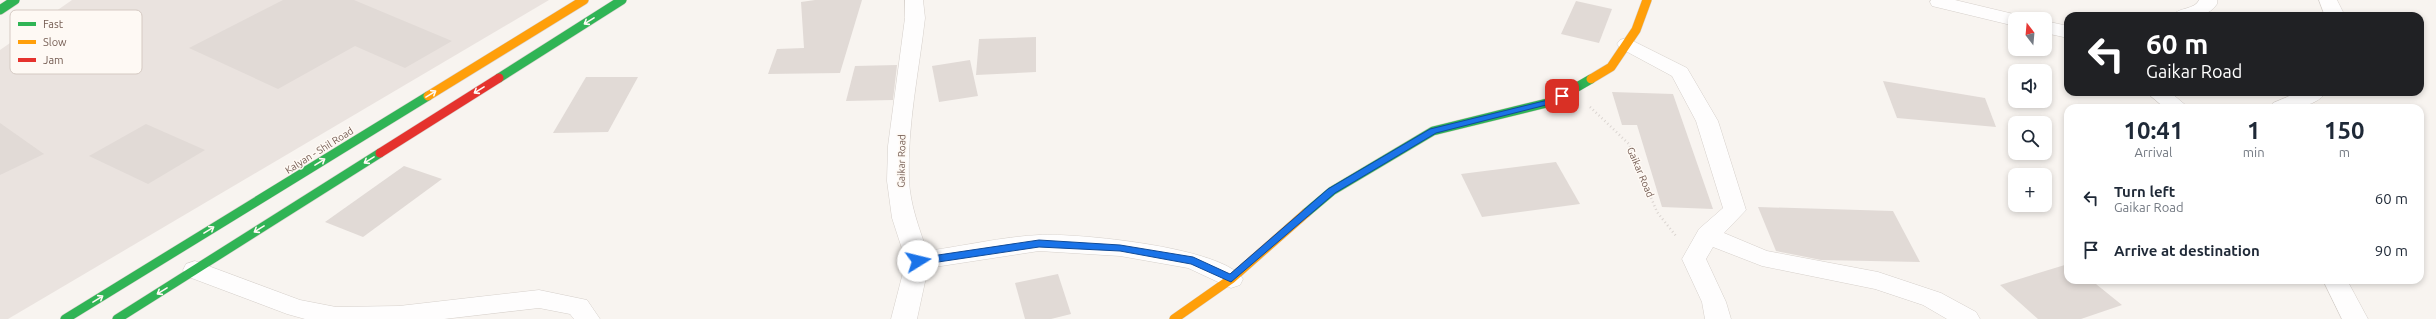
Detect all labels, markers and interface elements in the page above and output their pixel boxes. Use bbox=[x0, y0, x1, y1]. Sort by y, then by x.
legend bbox=[10, 10, 142, 74]
north arrow bbox=[2008, 12, 2052, 56]
map controls bbox=[2008, 12, 2052, 212]
one-way arrow bbox=[584, 17, 595, 25]
text: Fast bbox=[43, 18, 64, 30]
icon: left bbox=[2080, 28, 2132, 80]
text: 60 m bbox=[2146, 28, 2208, 59]
text: Slow bbox=[43, 36, 67, 48]
text: Jam bbox=[43, 54, 64, 66]
text: Gaikar Road bbox=[2146, 61, 2242, 81]
button: sound bbox=[2008, 64, 2052, 108]
pin bbox=[1545, 79, 1579, 113]
icon: arrive bbox=[1551, 85, 1573, 107]
one-way arrow bbox=[474, 86, 485, 94]
one-way arrow bbox=[425, 90, 437, 98]
button: search bbox=[2008, 116, 2052, 160]
text: 10:41 bbox=[2123, 117, 2183, 144]
text: 1 bbox=[2247, 117, 2260, 144]
text: 150 bbox=[2324, 117, 2365, 144]
street label: Kalyan - Shil Road bbox=[283, 125, 356, 176]
street label: Gaikar Road bbox=[896, 134, 907, 188]
street label: Gaikar Road bbox=[1625, 145, 1656, 199]
text: Arrival bbox=[2134, 145, 2172, 159]
text: min bbox=[2243, 145, 2265, 159]
text: m bbox=[2339, 145, 2350, 159]
one-way arrow bbox=[363, 156, 375, 164]
one-way arrow bbox=[314, 158, 326, 166]
button: + bbox=[2008, 168, 2052, 212]
text: Turn left bbox=[2114, 183, 2175, 200]
icon: left bbox=[2080, 187, 2102, 209]
text: 60 m bbox=[2375, 190, 2408, 207]
text: Gaikar Road bbox=[2114, 200, 2184, 214]
one-way arrow bbox=[254, 225, 265, 233]
one-way arrow bbox=[203, 226, 215, 234]
icon: arrive bbox=[2080, 239, 2102, 261]
position arrow bbox=[897, 240, 939, 282]
text: Arrive at destination bbox=[2114, 242, 2260, 259]
text: 90 m bbox=[2375, 242, 2408, 259]
one-way arrow bbox=[156, 287, 168, 295]
one-way arrow bbox=[92, 294, 104, 302]

